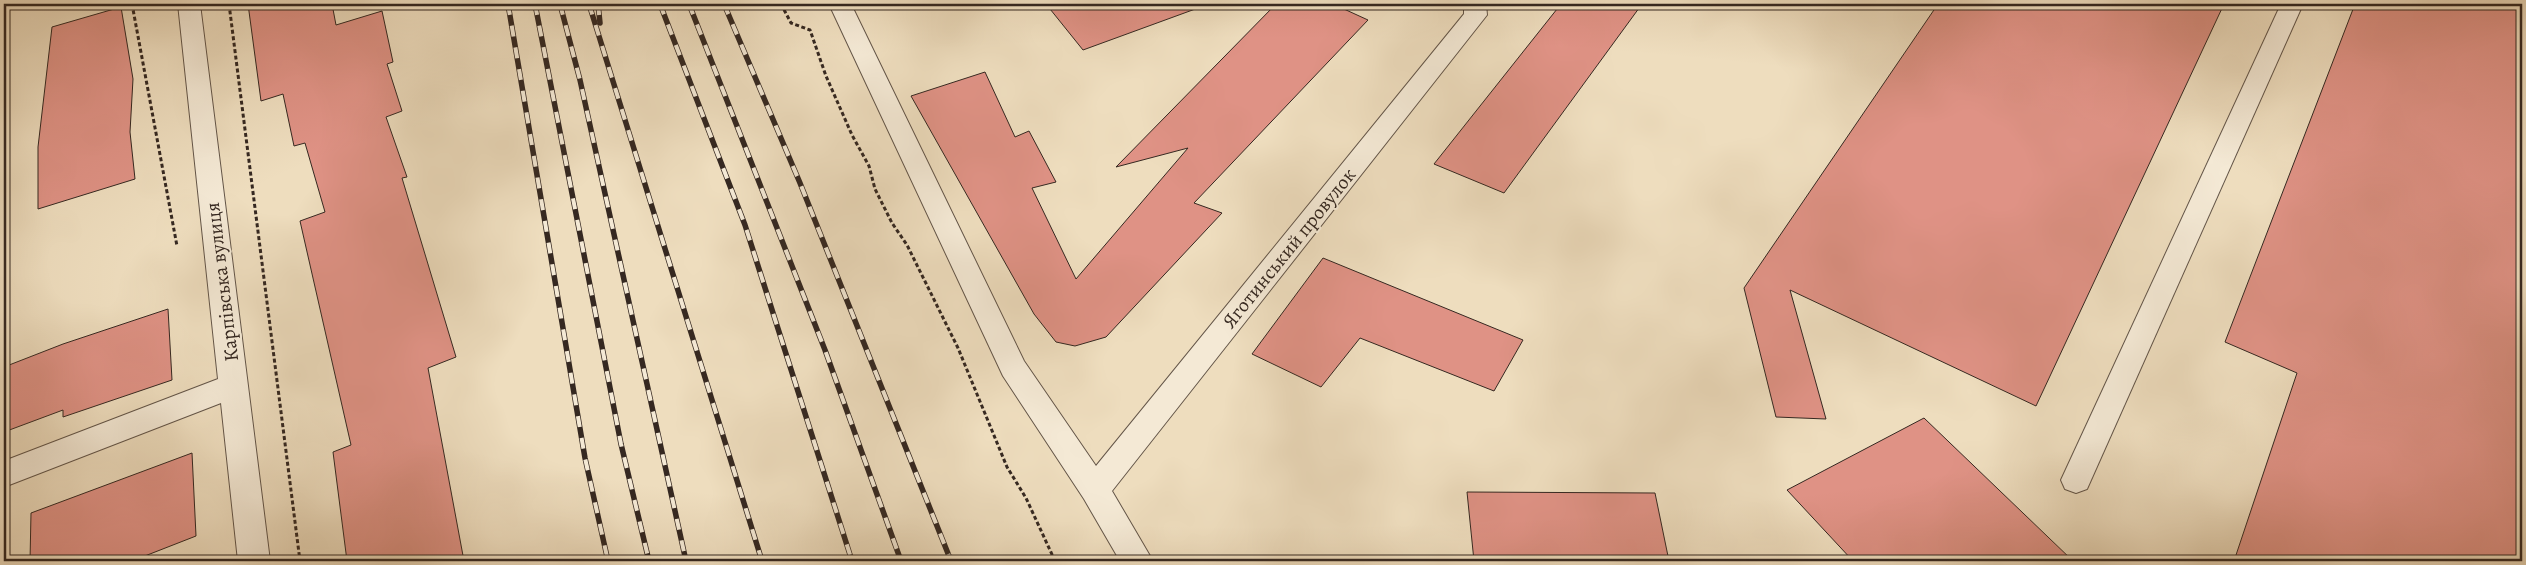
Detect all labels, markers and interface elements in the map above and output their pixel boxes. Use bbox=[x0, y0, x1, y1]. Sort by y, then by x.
street label: Яготинський провулок bbox=[1216, 162, 1362, 334]
street label: Карпівська вулиця bbox=[199, 201, 245, 363]

